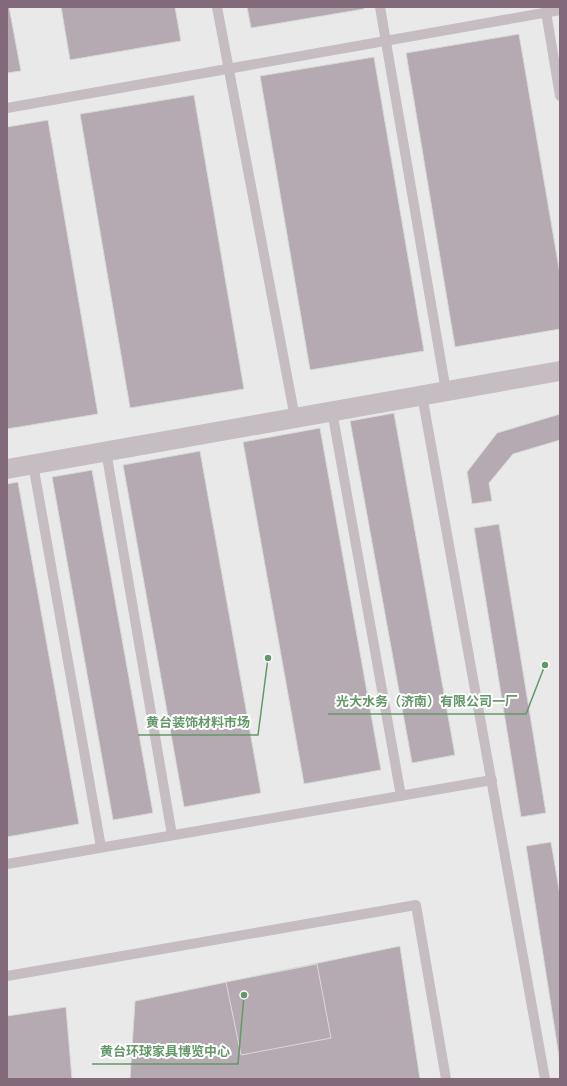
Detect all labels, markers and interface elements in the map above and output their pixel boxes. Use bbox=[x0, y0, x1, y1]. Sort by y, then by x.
callout: 光大水务（济南）有限公司一厂 bbox=[328, 689, 526, 714]
text: 光大水务（济南）有限公司一厂 bbox=[336, 694, 518, 709]
callout: 黄台装饰材料市场 bbox=[138, 710, 258, 735]
text: 黄台装饰材料市场 bbox=[146, 715, 250, 730]
callout: 黄台环球家具博览中心 bbox=[92, 1039, 238, 1064]
text: 黄台环球家具博览中心 bbox=[100, 1044, 230, 1059]

